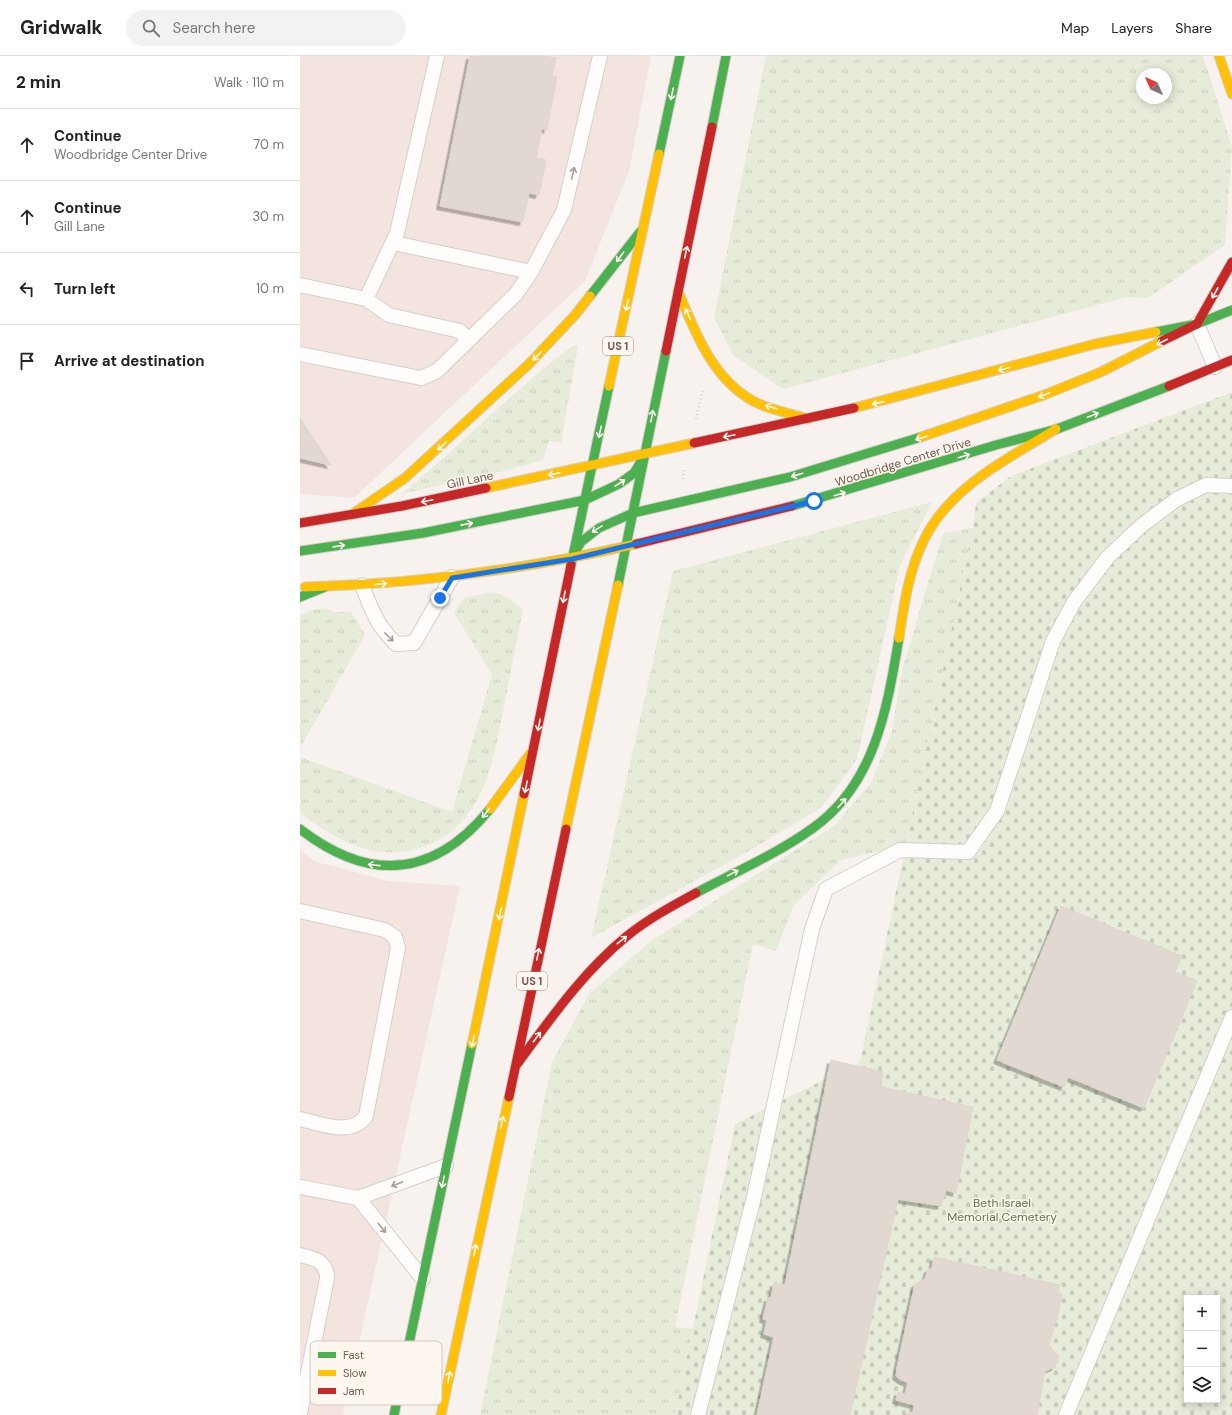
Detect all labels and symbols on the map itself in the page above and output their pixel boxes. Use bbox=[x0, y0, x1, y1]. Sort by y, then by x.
north arrow bbox=[1136, 68, 1172, 104]
one-way arrow bbox=[667, 87, 675, 100]
one-way arrow bbox=[569, 166, 577, 179]
one-way arrow bbox=[682, 246, 690, 259]
one-way arrow bbox=[616, 251, 625, 262]
one-way arrow bbox=[1210, 287, 1218, 299]
one-way arrow bbox=[623, 298, 631, 311]
one-way arrow bbox=[684, 308, 691, 320]
road number: US 1 bbox=[603, 337, 633, 355]
one-way arrow bbox=[1157, 339, 1169, 346]
one-way arrow bbox=[532, 351, 541, 361]
one-way arrow bbox=[997, 366, 1010, 373]
one-way arrow bbox=[1038, 392, 1051, 399]
one-way arrow bbox=[872, 400, 885, 407]
one-way arrow bbox=[765, 403, 777, 411]
one-way arrow bbox=[649, 410, 657, 423]
one-way arrow bbox=[1086, 411, 1098, 419]
one-way arrow bbox=[595, 426, 603, 439]
one-way arrow bbox=[723, 433, 736, 441]
street label: Woodbridge Center Drive bbox=[833, 434, 973, 490]
one-way arrow bbox=[915, 435, 928, 442]
one-way arrow bbox=[437, 441, 447, 450]
one-way arrow bbox=[958, 451, 970, 459]
street label: Gill Lane bbox=[445, 467, 495, 493]
one-way arrow bbox=[548, 471, 561, 479]
one-way arrow bbox=[790, 472, 803, 479]
one-way arrow bbox=[614, 479, 625, 487]
one-way arrow bbox=[833, 490, 846, 497]
route start bbox=[805, 492, 823, 510]
one-way arrow bbox=[421, 498, 434, 506]
one-way arrow bbox=[460, 520, 473, 528]
one-way arrow bbox=[591, 526, 603, 534]
one-way arrow bbox=[332, 542, 345, 550]
one-way arrow bbox=[374, 580, 387, 587]
route end bbox=[431, 589, 449, 607]
one-way arrow bbox=[560, 590, 568, 603]
one-way arrow bbox=[384, 632, 394, 642]
one-way arrow bbox=[535, 718, 543, 731]
one-way arrow bbox=[522, 780, 530, 793]
one-way arrow bbox=[837, 798, 846, 808]
one-way arrow bbox=[482, 808, 490, 819]
one-way arrow bbox=[368, 861, 381, 869]
one-way arrow bbox=[727, 869, 739, 876]
one-way arrow bbox=[495, 907, 503, 920]
one-way arrow bbox=[617, 936, 628, 944]
one-way arrow bbox=[534, 948, 542, 961]
road number: US 1 bbox=[517, 972, 547, 990]
one-way arrow bbox=[533, 1032, 541, 1043]
one-way arrow bbox=[468, 1034, 476, 1047]
one-way arrow bbox=[498, 1116, 506, 1129]
one-way arrow bbox=[439, 1175, 447, 1188]
one-way arrow bbox=[391, 1180, 403, 1188]
park label: Beth Israel Memorial Cemetery bbox=[947, 1195, 1057, 1225]
one-way arrow bbox=[378, 1223, 387, 1234]
one-way arrow bbox=[472, 1243, 480, 1256]
legend bbox=[310, 1341, 442, 1405]
text: Fast bbox=[343, 1348, 364, 1362]
text: Slow bbox=[343, 1366, 367, 1380]
one-way arrow bbox=[445, 1371, 453, 1384]
text: Jam bbox=[343, 1384, 364, 1398]

